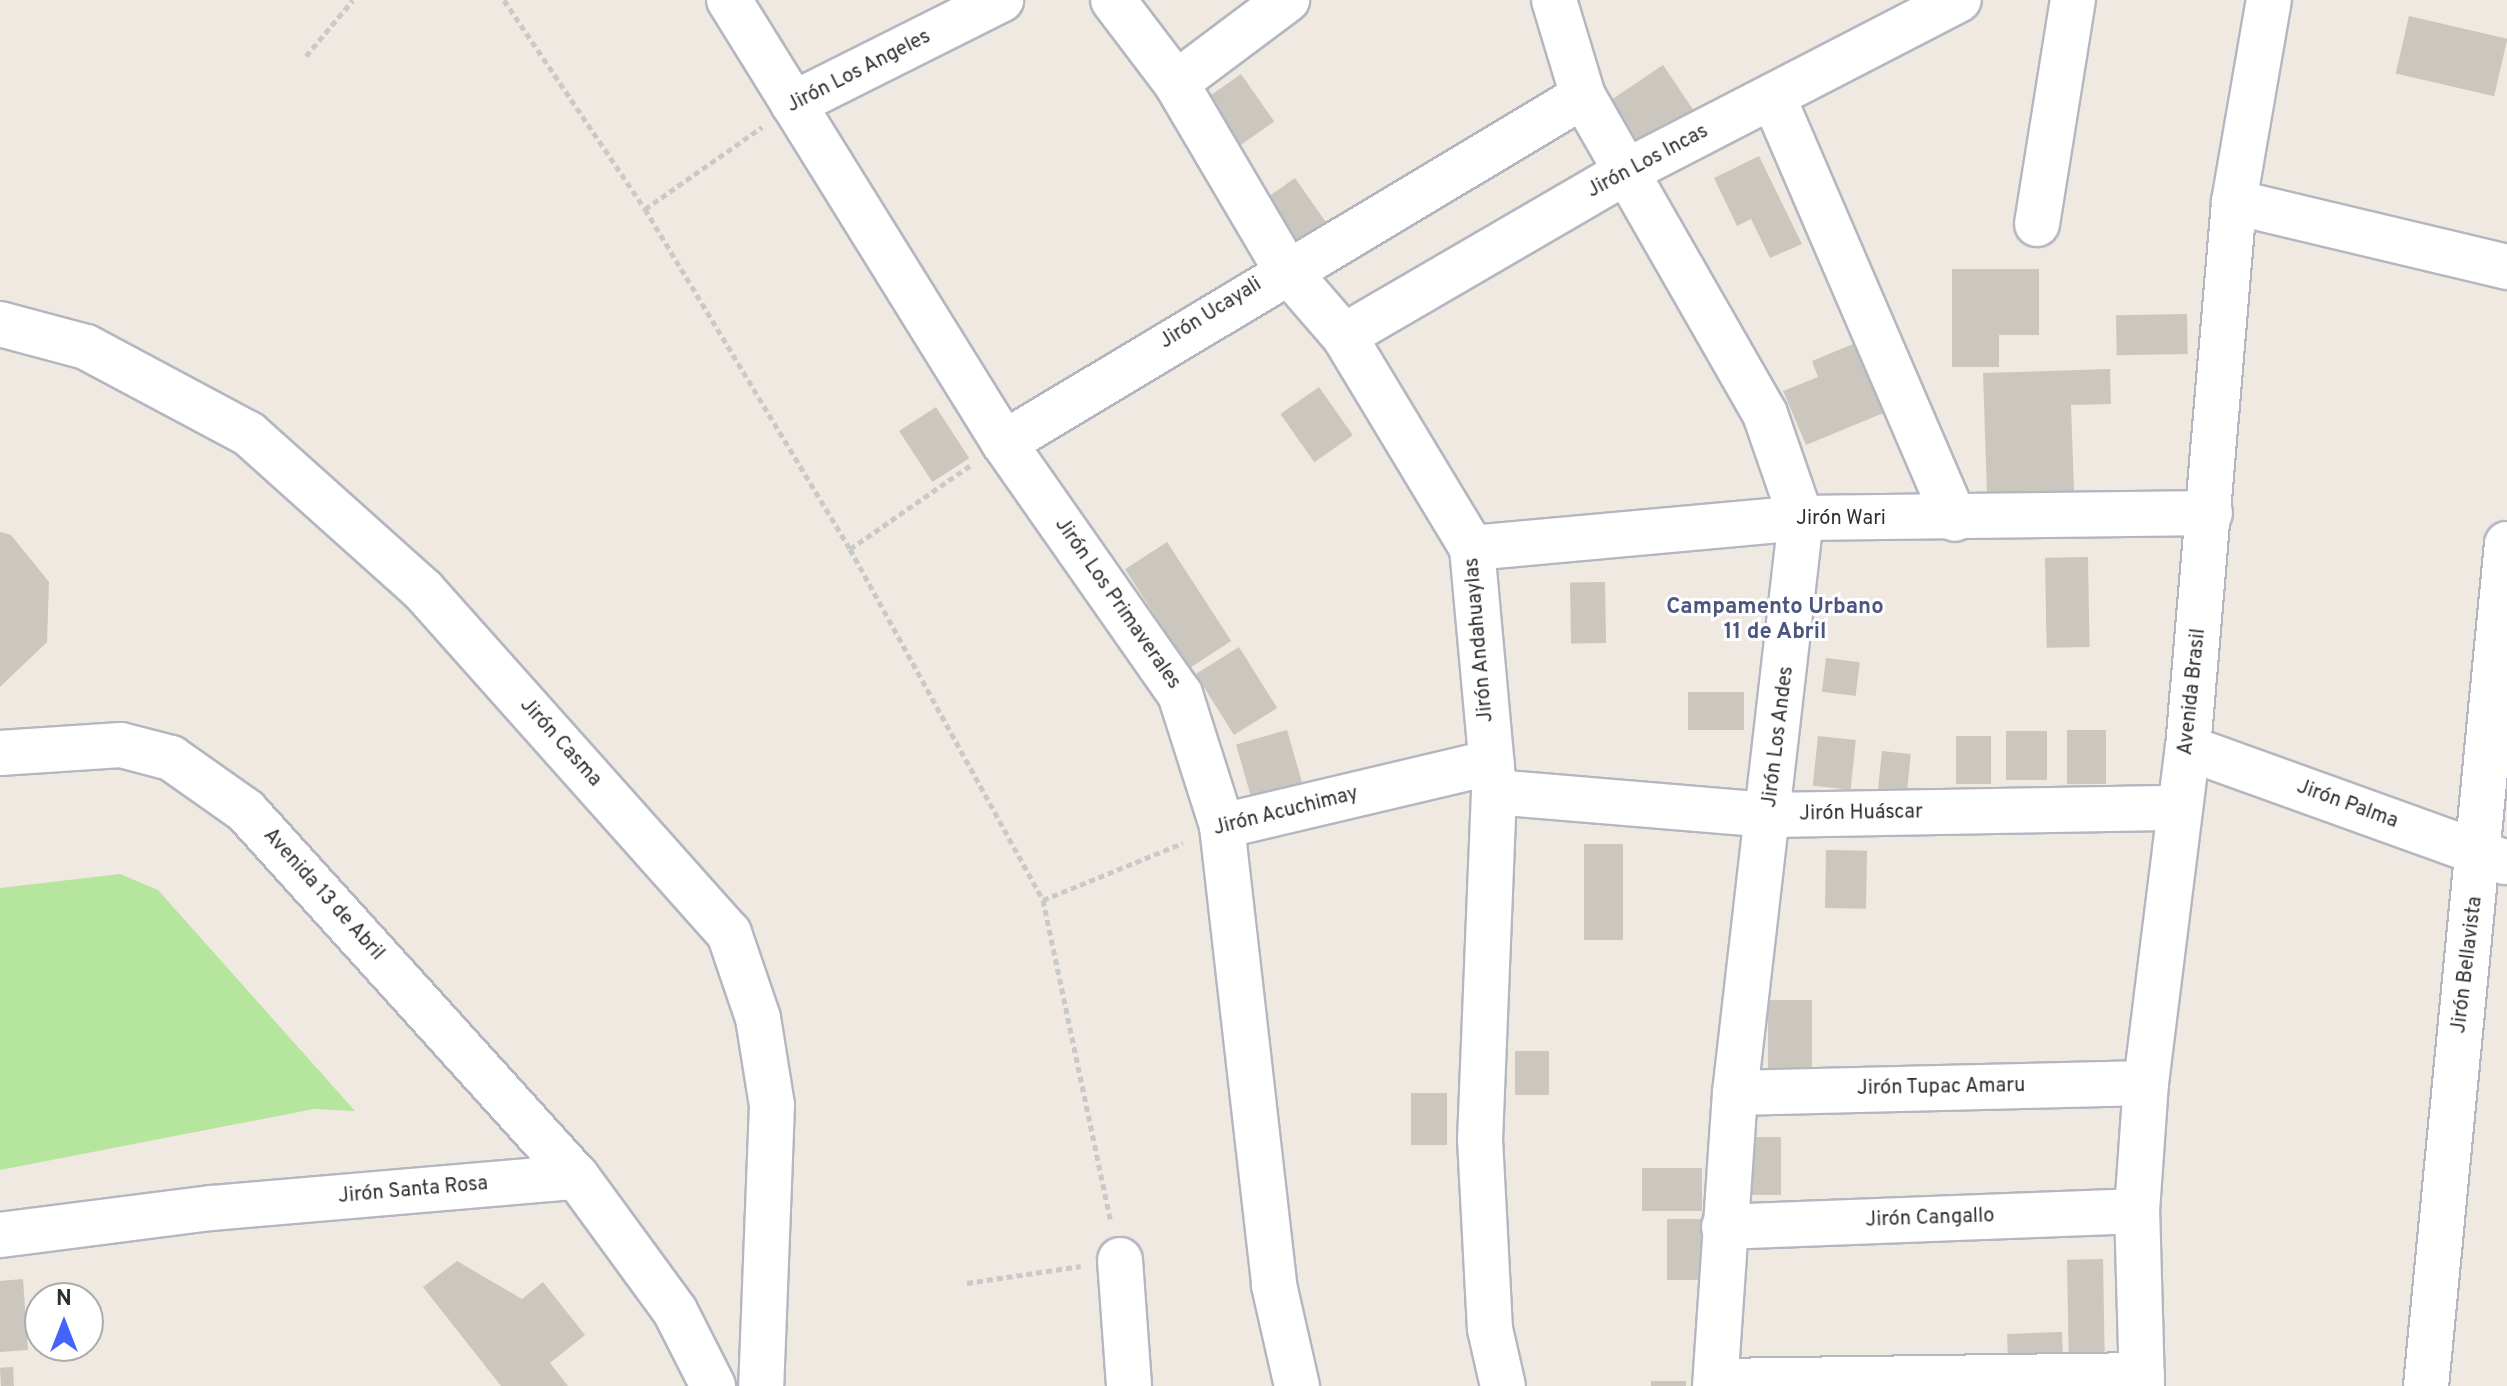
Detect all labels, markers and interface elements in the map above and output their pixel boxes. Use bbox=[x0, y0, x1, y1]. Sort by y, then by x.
street label: Jirón Los Angeles bbox=[783, 25, 935, 119]
street label: Jirón Los Incas bbox=[1583, 120, 1713, 204]
street label: Jirón Ucayali bbox=[1156, 273, 1266, 355]
street label: Jirón Wari bbox=[1796, 507, 1886, 531]
street label: Jirón Los Primaverales bbox=[1049, 514, 1185, 694]
street label: Jirón Andahuaylas bbox=[1461, 556, 1499, 724]
district label: Campamento Urbano 11 de Abril bbox=[1666, 594, 1884, 646]
street label: Avenida Brasil bbox=[2174, 627, 2212, 757]
street label: Jirón Los Andes bbox=[1758, 665, 1800, 809]
street label: Jirón Casma bbox=[514, 694, 606, 792]
street label: Jirón Palma bbox=[2293, 776, 2401, 834]
street label: Jirón Acuchimay bbox=[1211, 782, 1361, 842]
street label: Jirón Huáscar bbox=[1799, 801, 1923, 827]
street label: Avenida 13 de Abril bbox=[257, 824, 389, 966]
street label: Jirón Bellavista bbox=[2448, 895, 2488, 1035]
street label: Jirón Tupac Amaru bbox=[1856, 1075, 2026, 1101]
street label: Jirón Santa Rosa bbox=[337, 1173, 489, 1209]
street label: Jirón Cangallo bbox=[1865, 1205, 1995, 1233]
north arrow bbox=[24, 1282, 104, 1362]
text: N bbox=[56, 1286, 72, 1313]

